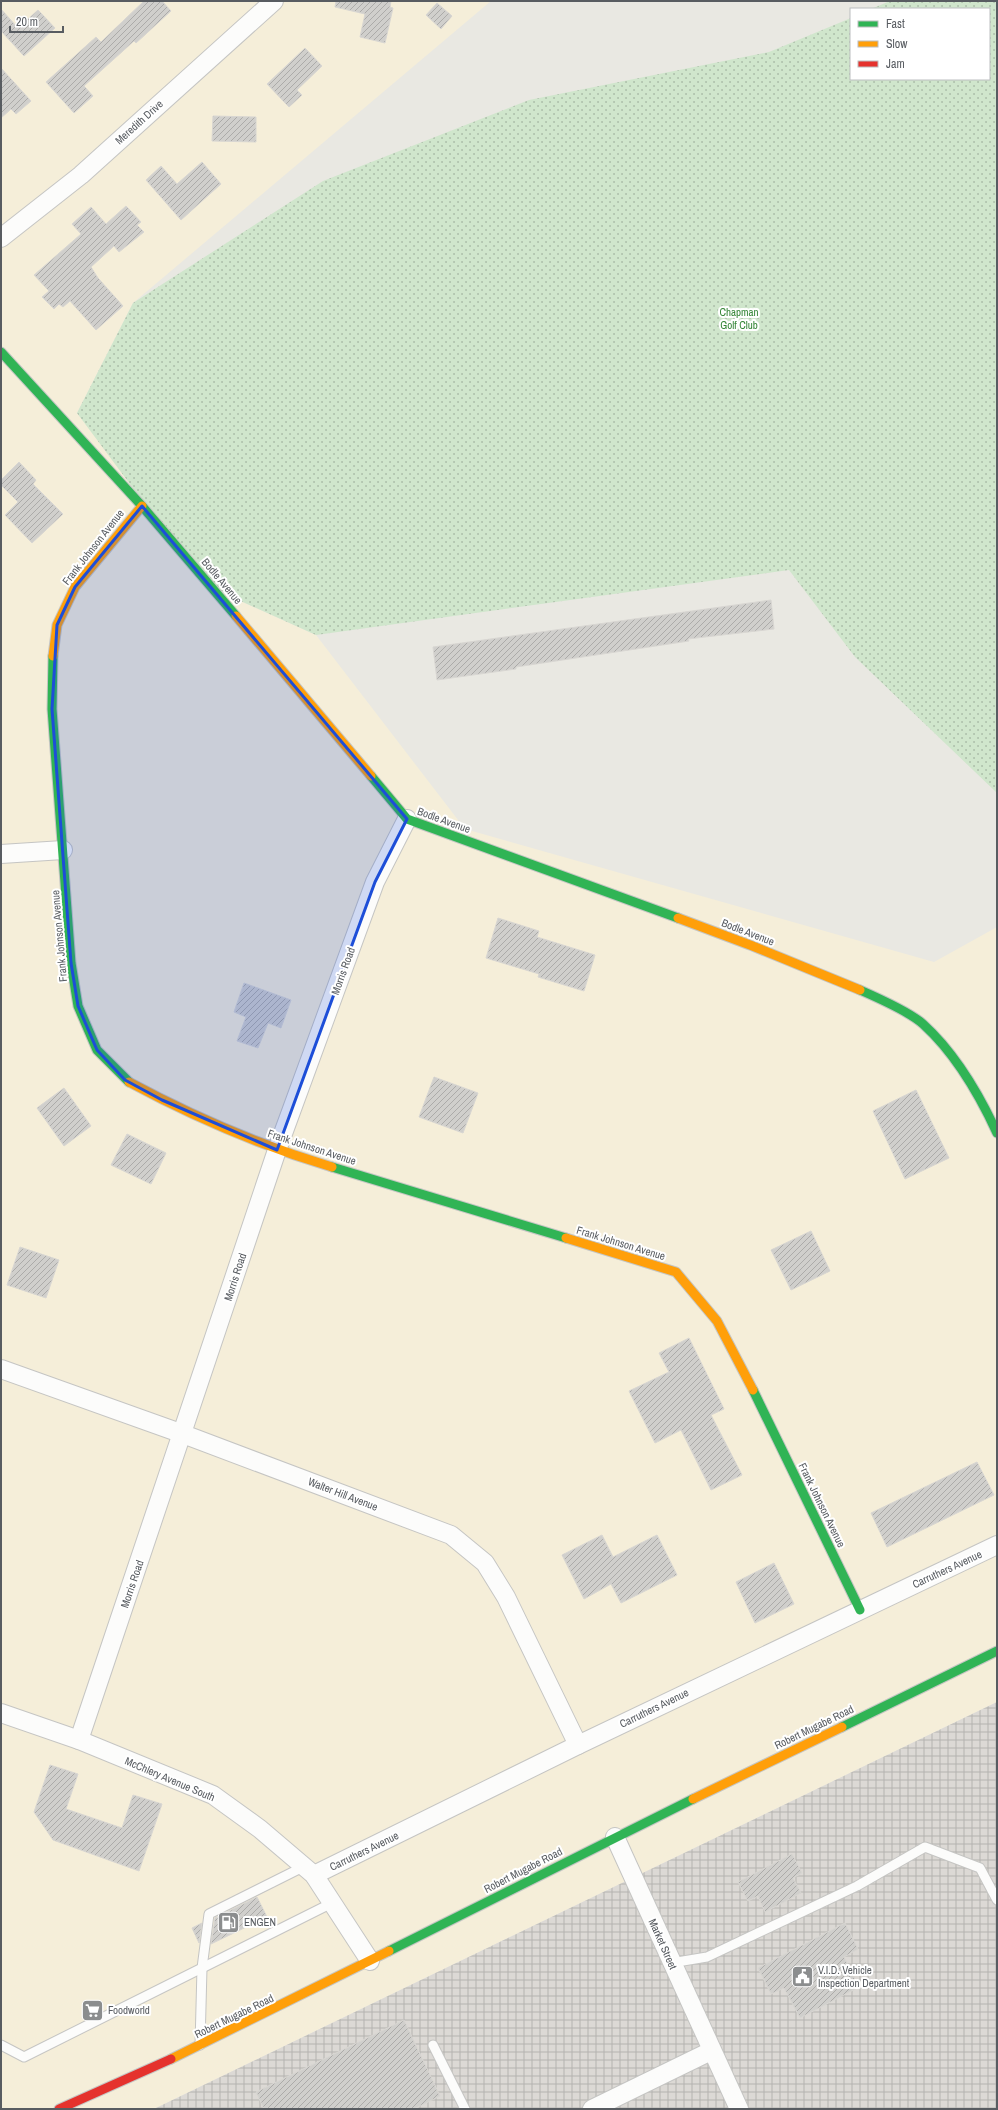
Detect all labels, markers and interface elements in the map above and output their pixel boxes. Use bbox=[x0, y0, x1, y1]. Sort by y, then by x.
scale bar bbox=[10, 8, 63, 34]
legend bbox=[850, 8, 990, 80]
text: 20 m bbox=[16, 14, 38, 30]
text: Fast bbox=[886, 16, 905, 32]
text: Slow bbox=[886, 36, 908, 52]
text: Jam bbox=[886, 56, 905, 72]
street label: Meredith Drive bbox=[112, 97, 166, 147]
park label: Chapman Golf Club bbox=[719, 305, 759, 332]
street label: Frank Johnson Avenue bbox=[59, 506, 127, 588]
street label: Bodle Avenue bbox=[199, 555, 245, 607]
street label: Bodle Avenue bbox=[416, 804, 472, 836]
street label: Frank Johnson Avenue bbox=[48, 890, 70, 982]
street label: Bodle Avenue bbox=[720, 916, 776, 948]
street label: Morris Road bbox=[328, 945, 358, 997]
street label: Frank Johnson Avenue bbox=[266, 1126, 358, 1168]
street label: Frank Johnson Avenue bbox=[575, 1223, 667, 1263]
street label: Morris Road bbox=[221, 1251, 249, 1303]
street label: Frank Johnson Avenue bbox=[796, 1461, 848, 1549]
street label: Walter Hill Avenue bbox=[306, 1474, 380, 1514]
street label: Carruthers Avenue bbox=[910, 1547, 984, 1591]
street label: Morris Road bbox=[117, 1558, 147, 1610]
street label: Carruthers Avenue bbox=[617, 1685, 691, 1731]
street label: Robert Mugabe Road bbox=[772, 1702, 856, 1752]
street label: McChlery Avenue South bbox=[123, 1754, 217, 1804]
street label: Carruthers Avenue bbox=[327, 1828, 401, 1874]
street label: Robert Mugabe Road bbox=[481, 1844, 565, 1896]
fuel station icon: ENGEN bbox=[216, 1909, 242, 1935]
place label: ENGEN bbox=[244, 1915, 276, 1929]
street label: Market Street bbox=[646, 1916, 681, 1972]
public building icon: V.I.D. Vehicle Inspection Department bbox=[790, 1963, 816, 1989]
place label: V.I.D. Vehicle Inspection Department bbox=[818, 1963, 910, 1990]
street label: Robert Mugabe Road bbox=[192, 1991, 276, 2041]
supermarket icon: Foodworld bbox=[79, 1997, 105, 2023]
place label: Foodworld bbox=[108, 2003, 150, 2017]

